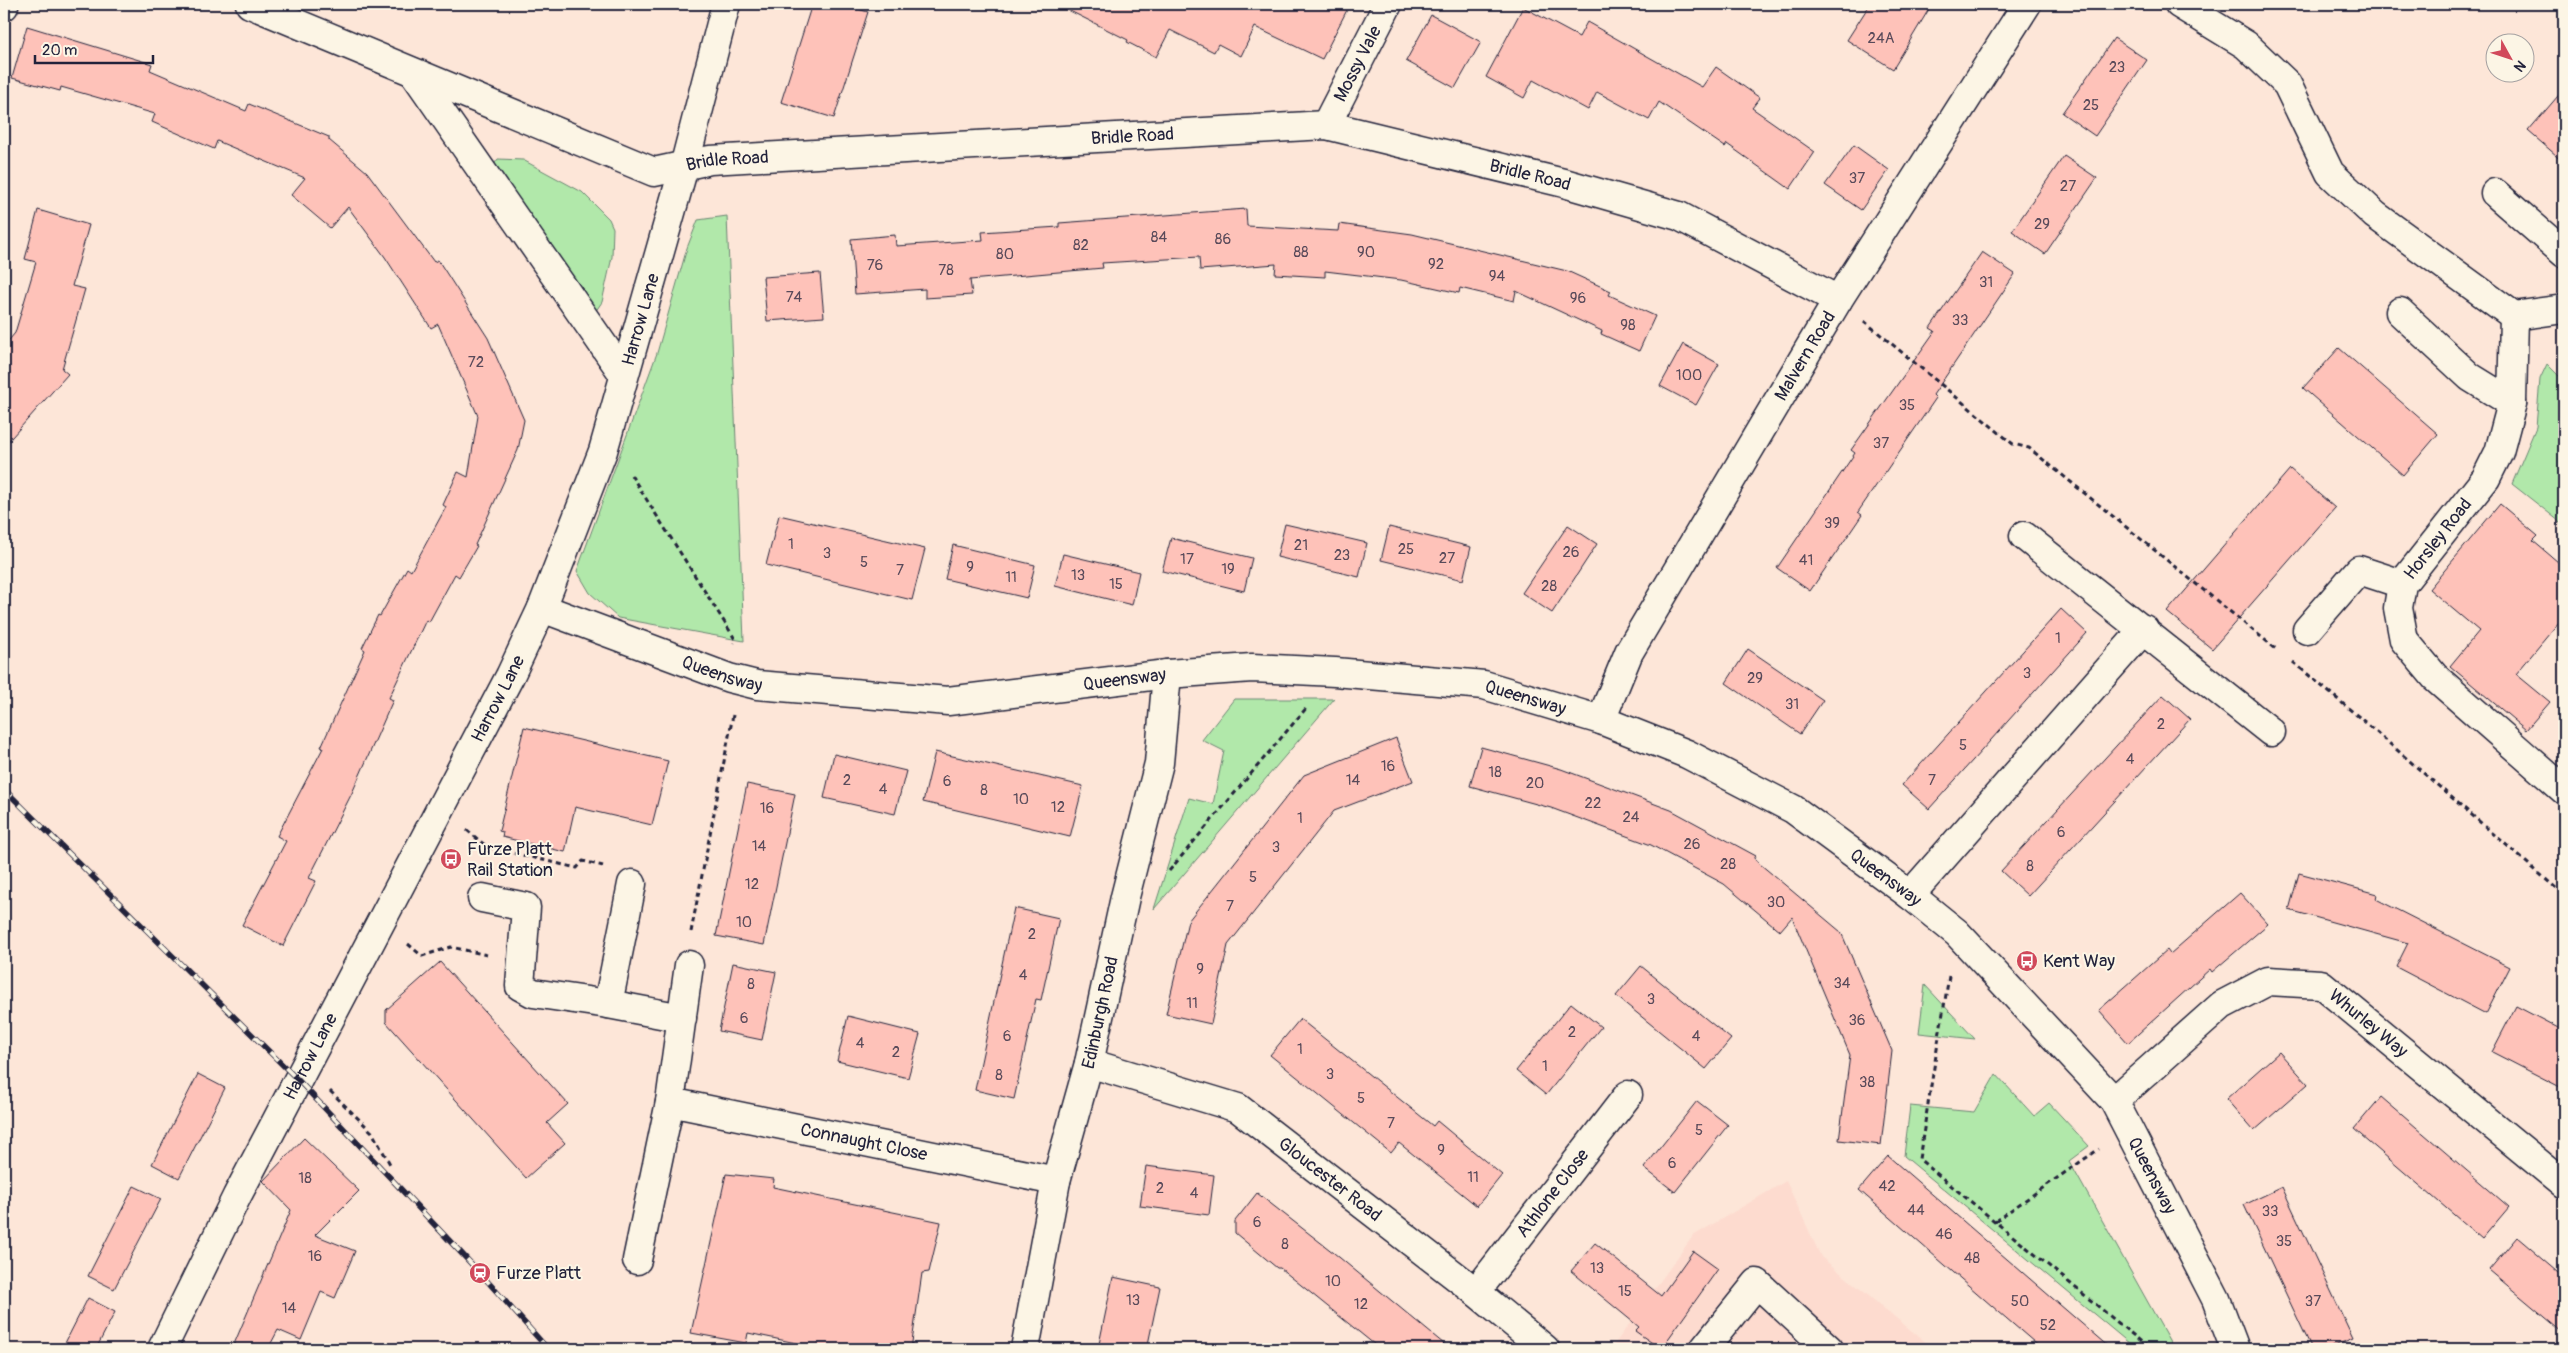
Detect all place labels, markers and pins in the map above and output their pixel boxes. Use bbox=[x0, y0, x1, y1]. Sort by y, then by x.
place label: Furze Platt Rail Station bbox=[467, 838, 553, 882]
bus stop icon: Furze Platt Rail Station bbox=[439, 847, 463, 871]
bus stop icon: Kent Way bbox=[2015, 949, 2039, 973]
place label: Kent Way bbox=[2043, 950, 2115, 973]
station icon: Furze Platt bbox=[468, 1261, 492, 1285]
place label: Furze Platt bbox=[496, 1262, 582, 1285]

